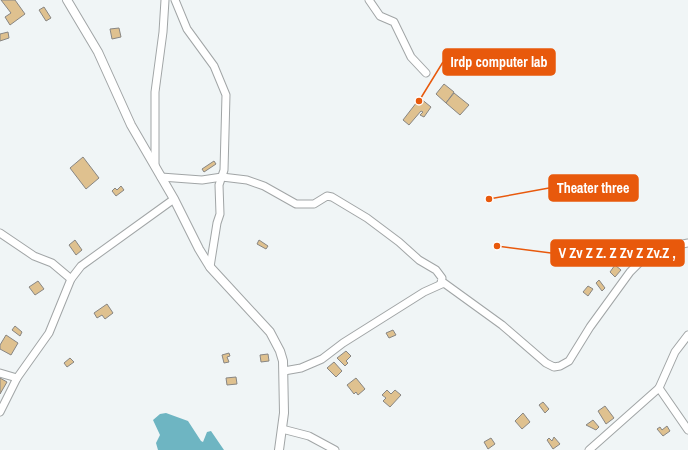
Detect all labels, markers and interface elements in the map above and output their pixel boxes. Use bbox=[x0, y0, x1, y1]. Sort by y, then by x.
callout: Irdp computer lab bbox=[443, 49, 555, 75]
text: Irdp computer lab bbox=[451, 53, 547, 71]
callout: Theater three bbox=[549, 175, 638, 201]
text: Theater three bbox=[557, 179, 629, 197]
callout: V Zv Z Z. Z Zv Z Zv.Z , bbox=[551, 240, 684, 266]
text: V Zv Z Z. Z Zv Z Zv.Z , bbox=[558, 244, 676, 262]

